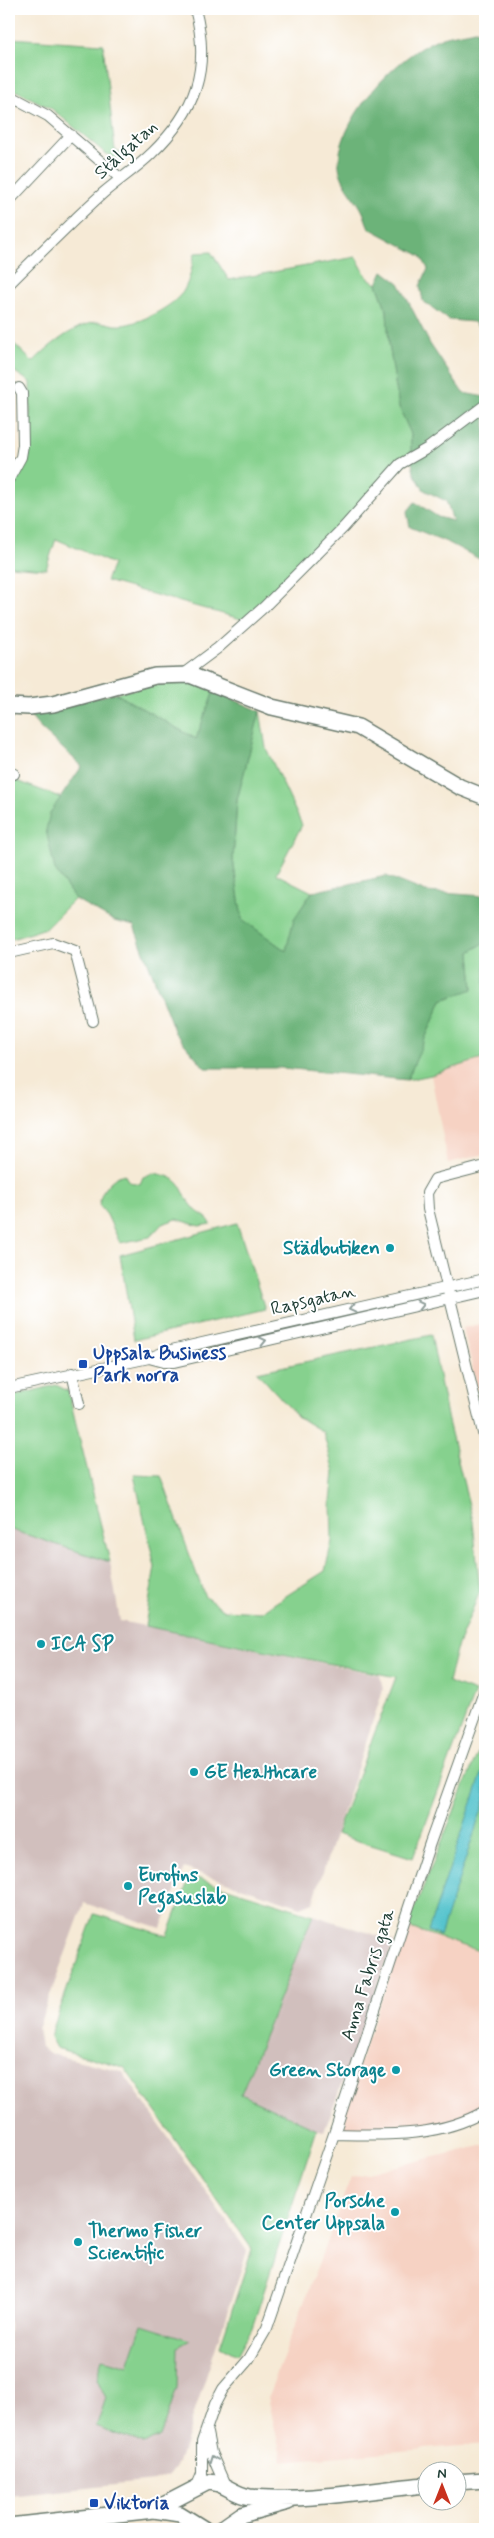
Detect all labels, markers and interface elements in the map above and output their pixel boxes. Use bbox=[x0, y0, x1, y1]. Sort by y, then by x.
street label: Stålgatan bbox=[89, 115, 165, 187]
place label: Städbutiken bbox=[283, 1236, 380, 1261]
marker: Städbutiken bbox=[384, 1242, 396, 1254]
street label: Rapsgatan bbox=[268, 1278, 358, 1323]
one-way arrow bbox=[417, 1300, 426, 1311]
one-way arrow bbox=[348, 1303, 357, 1314]
one-way arrow bbox=[258, 1336, 267, 1347]
place label: Uppsala Business Park norra bbox=[93, 1341, 227, 1388]
marker: Uppsala Business Park norra bbox=[77, 1358, 89, 1370]
place label: ICA SP bbox=[51, 1632, 114, 1657]
marker: ICA SP bbox=[35, 1638, 47, 1650]
place label: GE Healthcare bbox=[204, 1760, 317, 1785]
marker: GE Healthcare bbox=[188, 1766, 200, 1778]
place label: Eurofins Pegasuslab bbox=[138, 1863, 226, 1913]
marker: Eurofins Pegasuslab bbox=[122, 1880, 134, 1892]
street label: Anna Fabris gata bbox=[335, 1905, 402, 2045]
place label: Green Storage bbox=[269, 2058, 386, 2084]
marker: Green Storage bbox=[390, 2064, 402, 2076]
place label: Porsche Center Uppsala bbox=[261, 2189, 386, 2236]
marker: Porsche Center Uppsala bbox=[389, 2206, 401, 2218]
place label: Thermo Fisher Scientific bbox=[88, 2219, 202, 2266]
marker: Thermo Fisher Scientific bbox=[72, 2236, 84, 2248]
one-way arrow bbox=[209, 2455, 219, 2464]
north arrow bbox=[416, 2460, 466, 2510]
text: N bbox=[437, 2465, 447, 2483]
place label: Viktoria bbox=[104, 2491, 170, 2516]
marker: Viktoria bbox=[88, 2497, 100, 2509]

